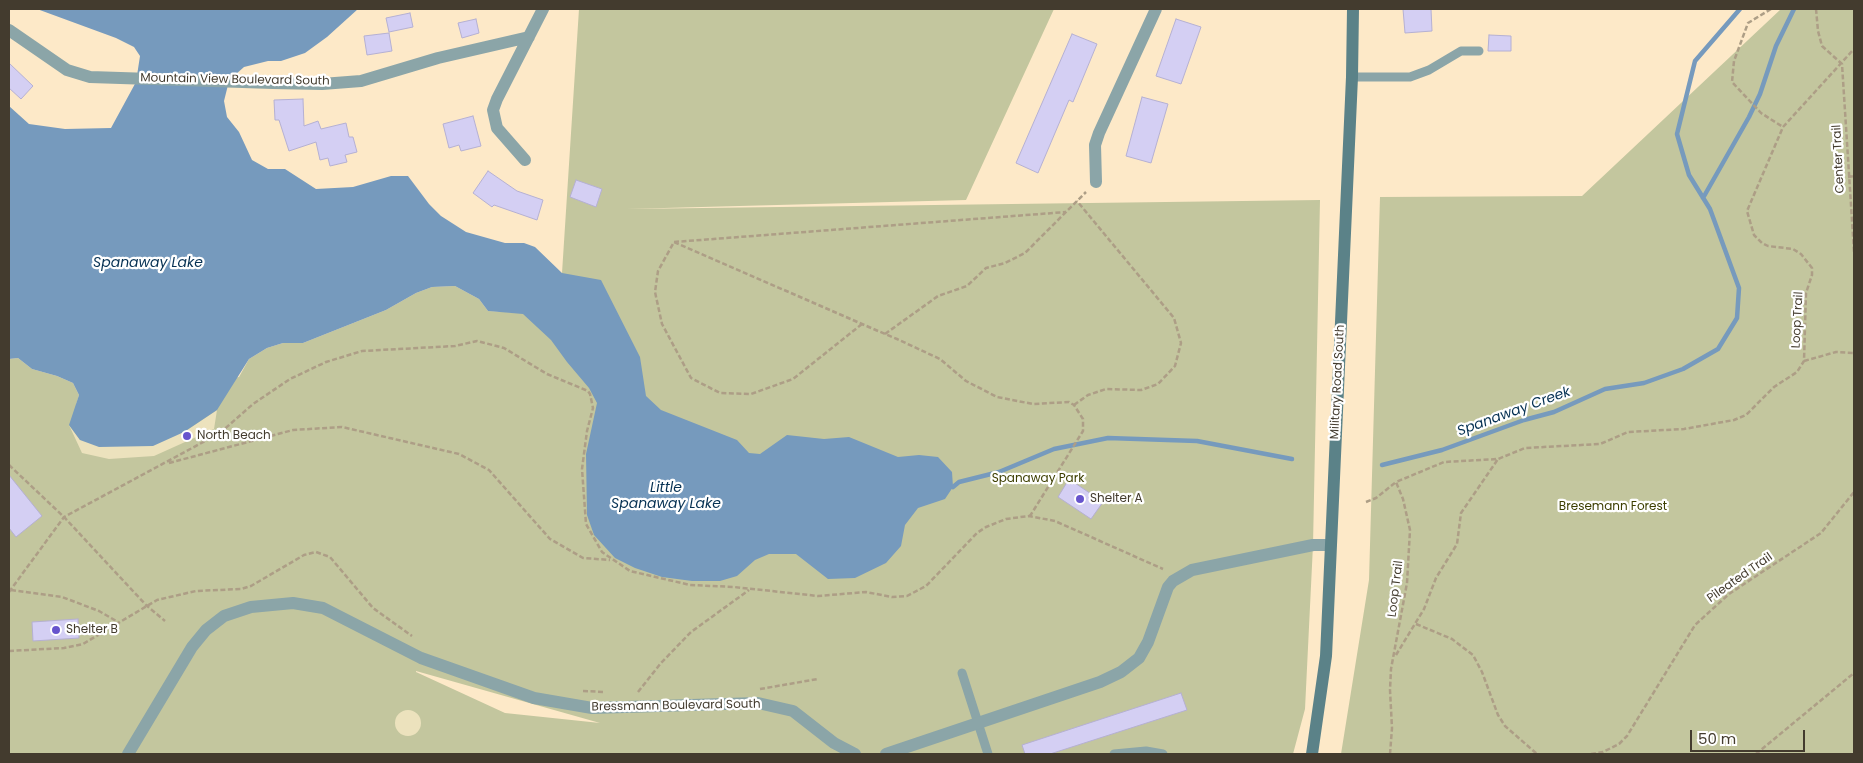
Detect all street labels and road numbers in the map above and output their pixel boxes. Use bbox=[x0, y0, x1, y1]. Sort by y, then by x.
street label: Mountain View Boulevard South bbox=[140, 71, 330, 89]
street label: Center Trail bbox=[1830, 124, 1848, 194]
street label: Loop Trail bbox=[1789, 291, 1807, 349]
street label: Military Road South bbox=[1328, 324, 1348, 440]
street label: Pileated Trail bbox=[1705, 550, 1775, 606]
street label: Loop Trail bbox=[1385, 560, 1407, 618]
street label: Bressmann Boulevard South bbox=[591, 697, 761, 715]

